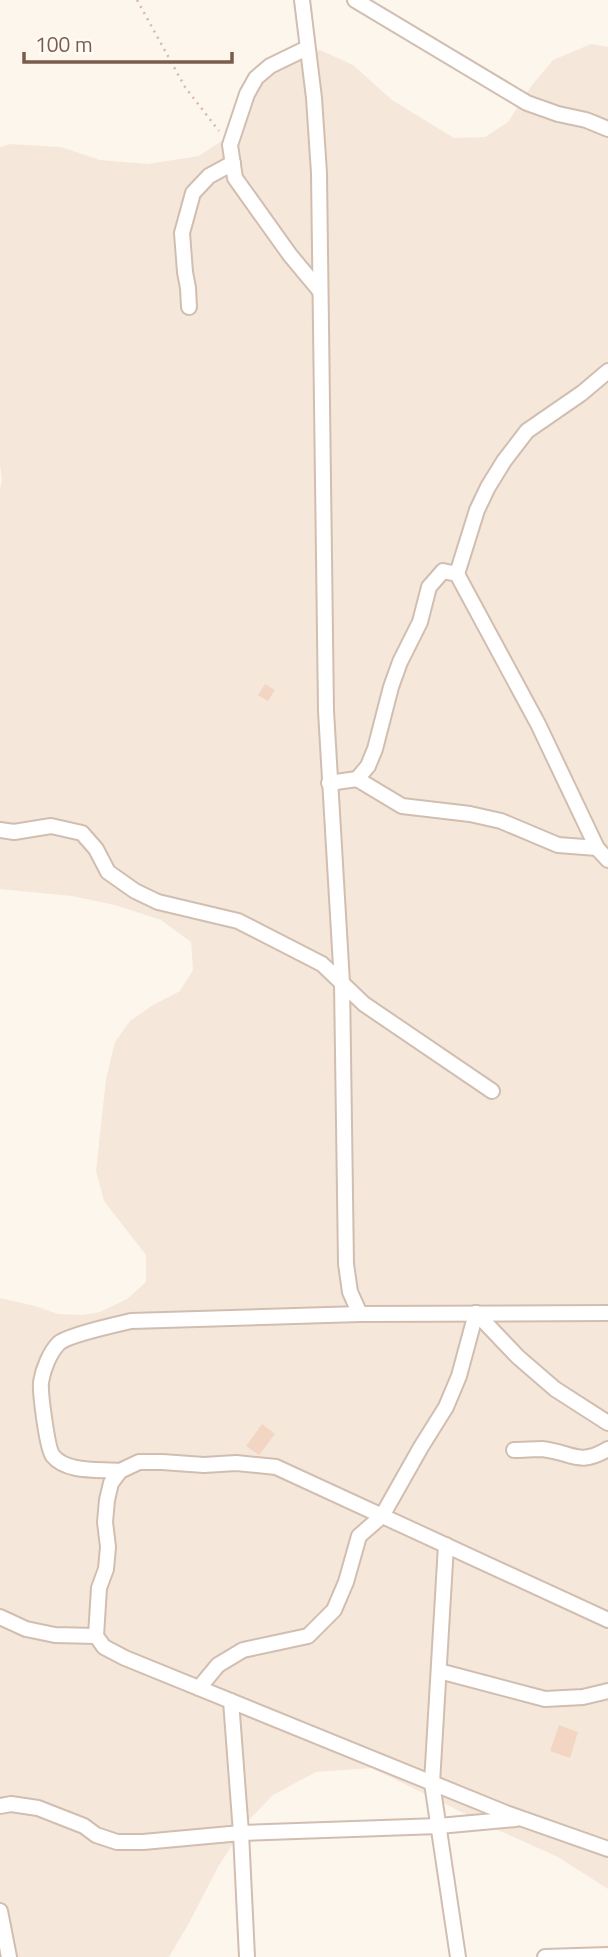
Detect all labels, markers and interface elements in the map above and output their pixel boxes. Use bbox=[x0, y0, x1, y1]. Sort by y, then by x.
scale bar bbox=[24, 21, 233, 65]
text: 100 m bbox=[35, 28, 92, 60]

